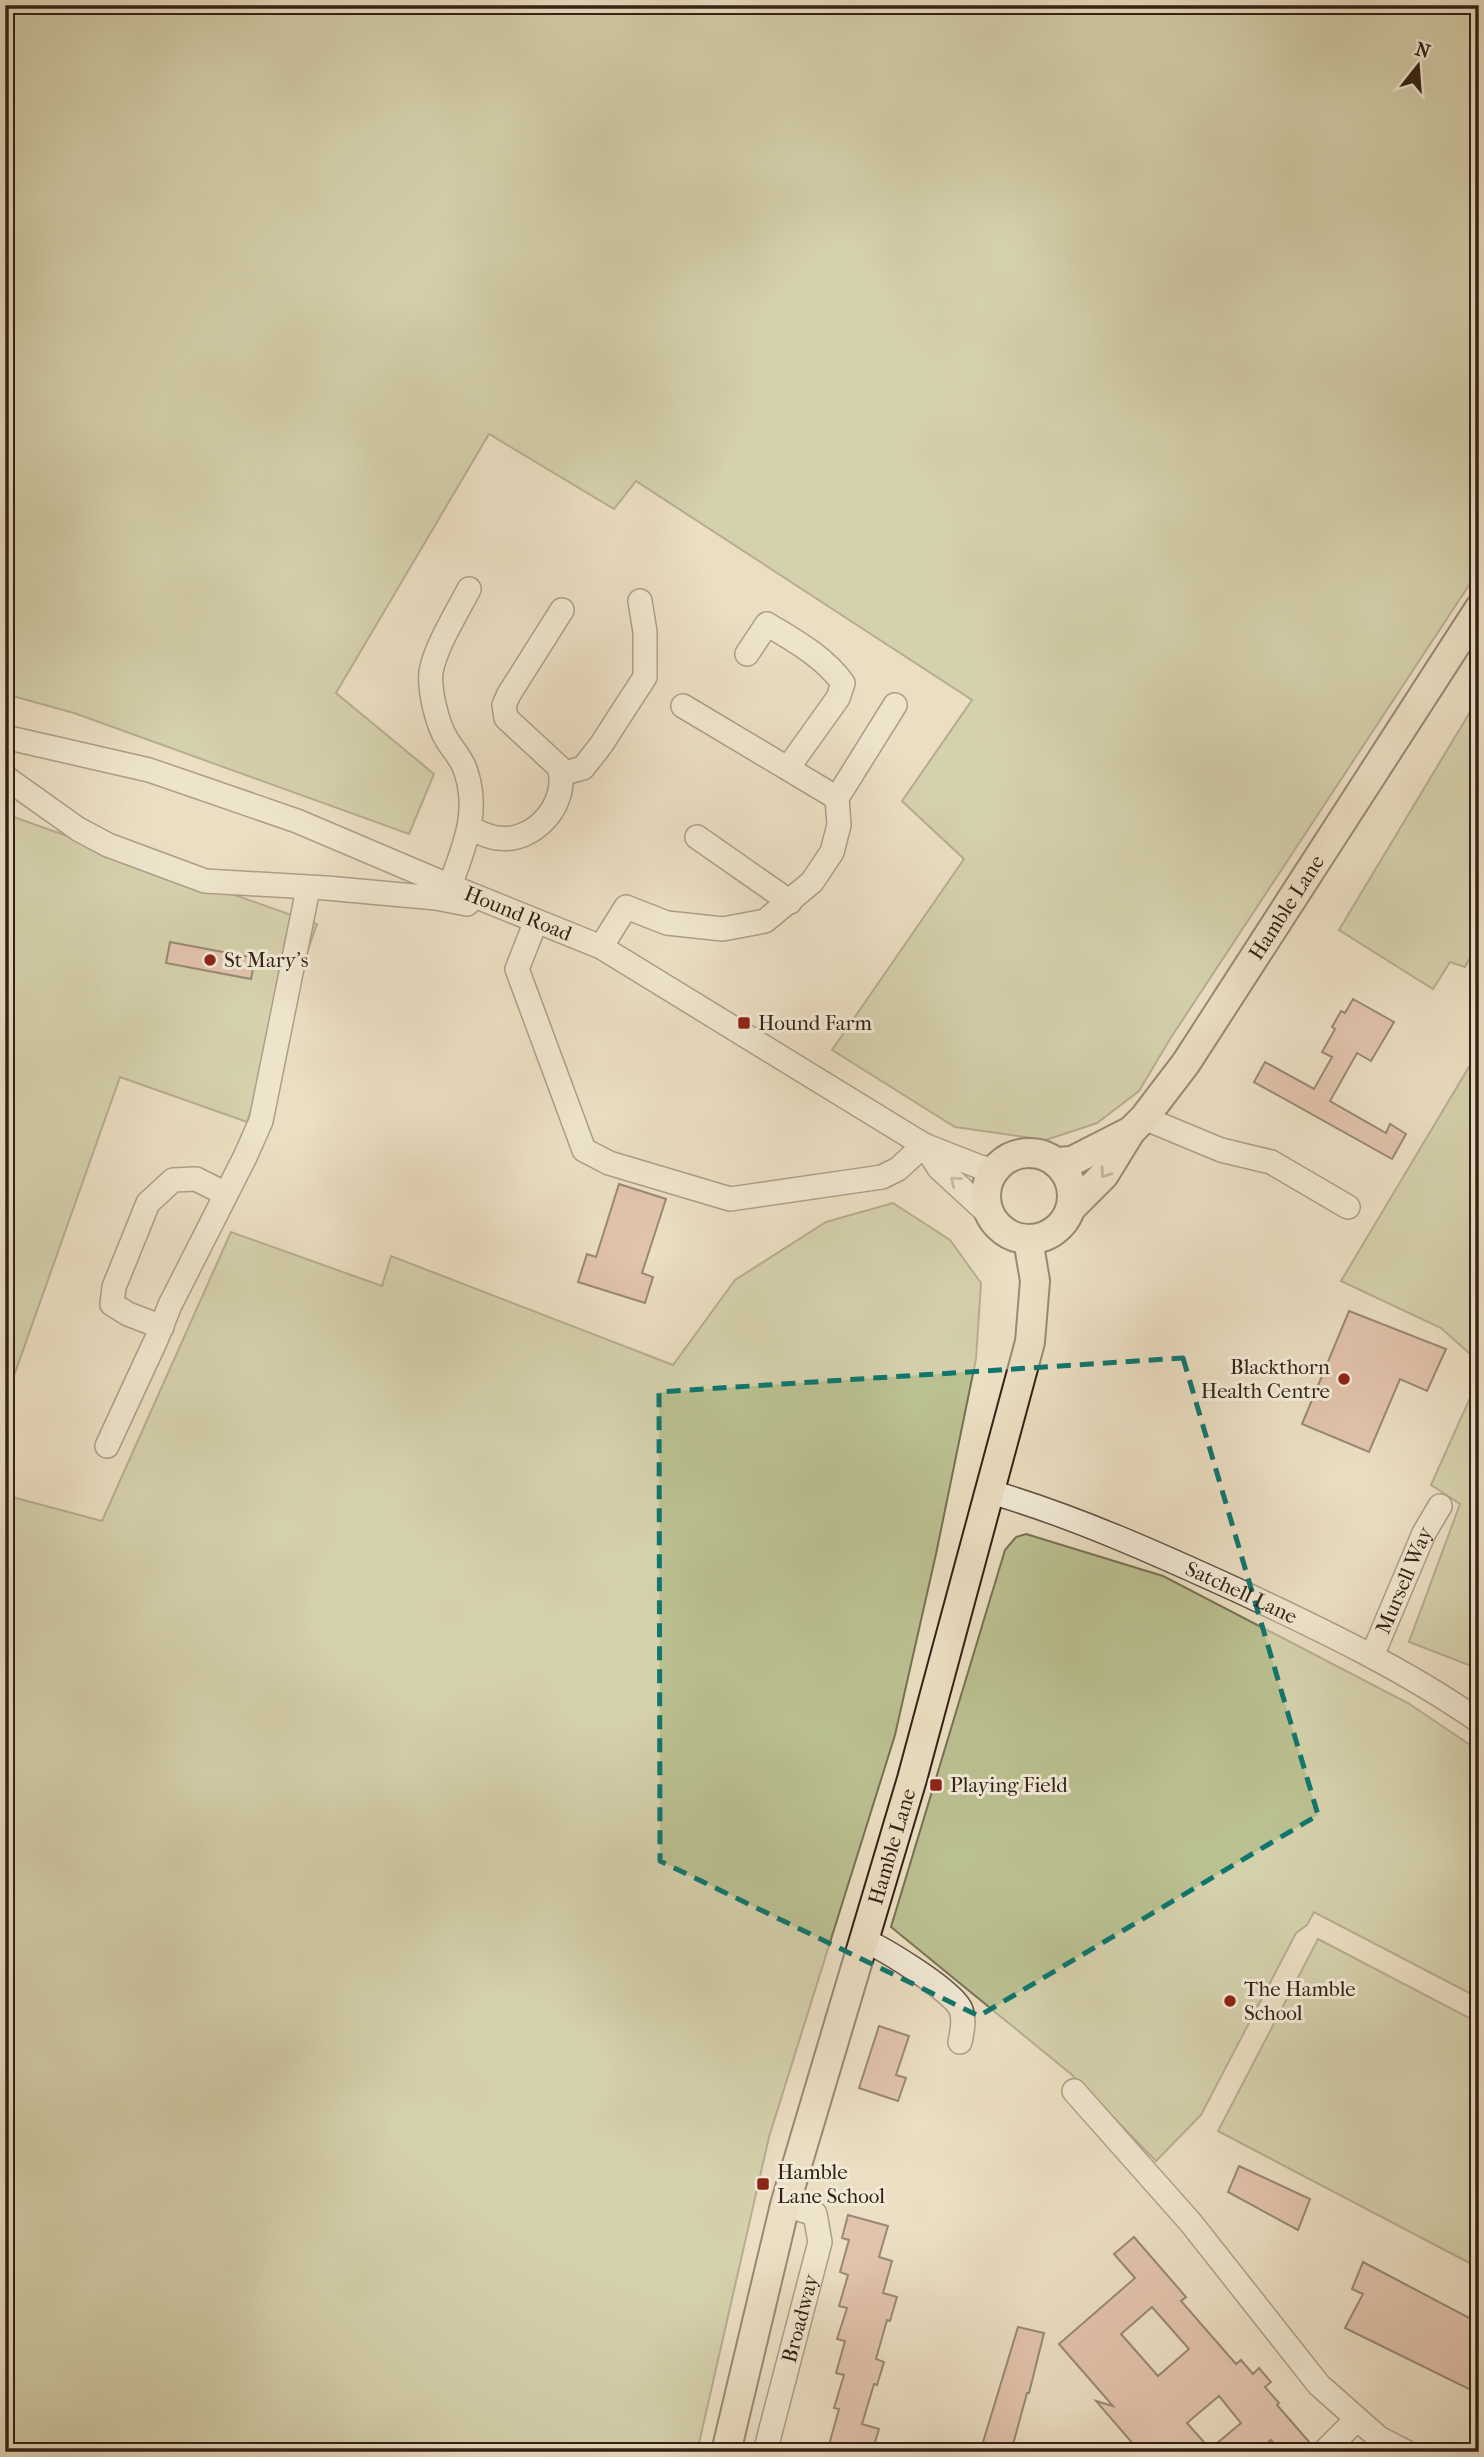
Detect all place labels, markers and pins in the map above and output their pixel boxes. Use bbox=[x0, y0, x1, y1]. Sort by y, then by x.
place label: St Mary's bbox=[224, 948, 309, 972]
marker: St Mary's bbox=[202, 952, 218, 968]
place label: Hound Farm bbox=[758, 1011, 873, 1035]
marker: Hound Farm bbox=[736, 1015, 752, 1031]
place label: Blackthorn Health Centre bbox=[1201, 1355, 1330, 1403]
marker: Blackthorn Health Centre bbox=[1336, 1371, 1352, 1387]
place label: Playing Field bbox=[950, 1773, 1068, 1797]
marker: Playing Field bbox=[928, 1777, 944, 1793]
place label: The Hamble School bbox=[1244, 1977, 1356, 2025]
marker: The Hamble School bbox=[1222, 1993, 1238, 2009]
place label: Hamble Lane School bbox=[777, 2160, 885, 2208]
marker: Hamble Lane School bbox=[755, 2176, 771, 2192]

